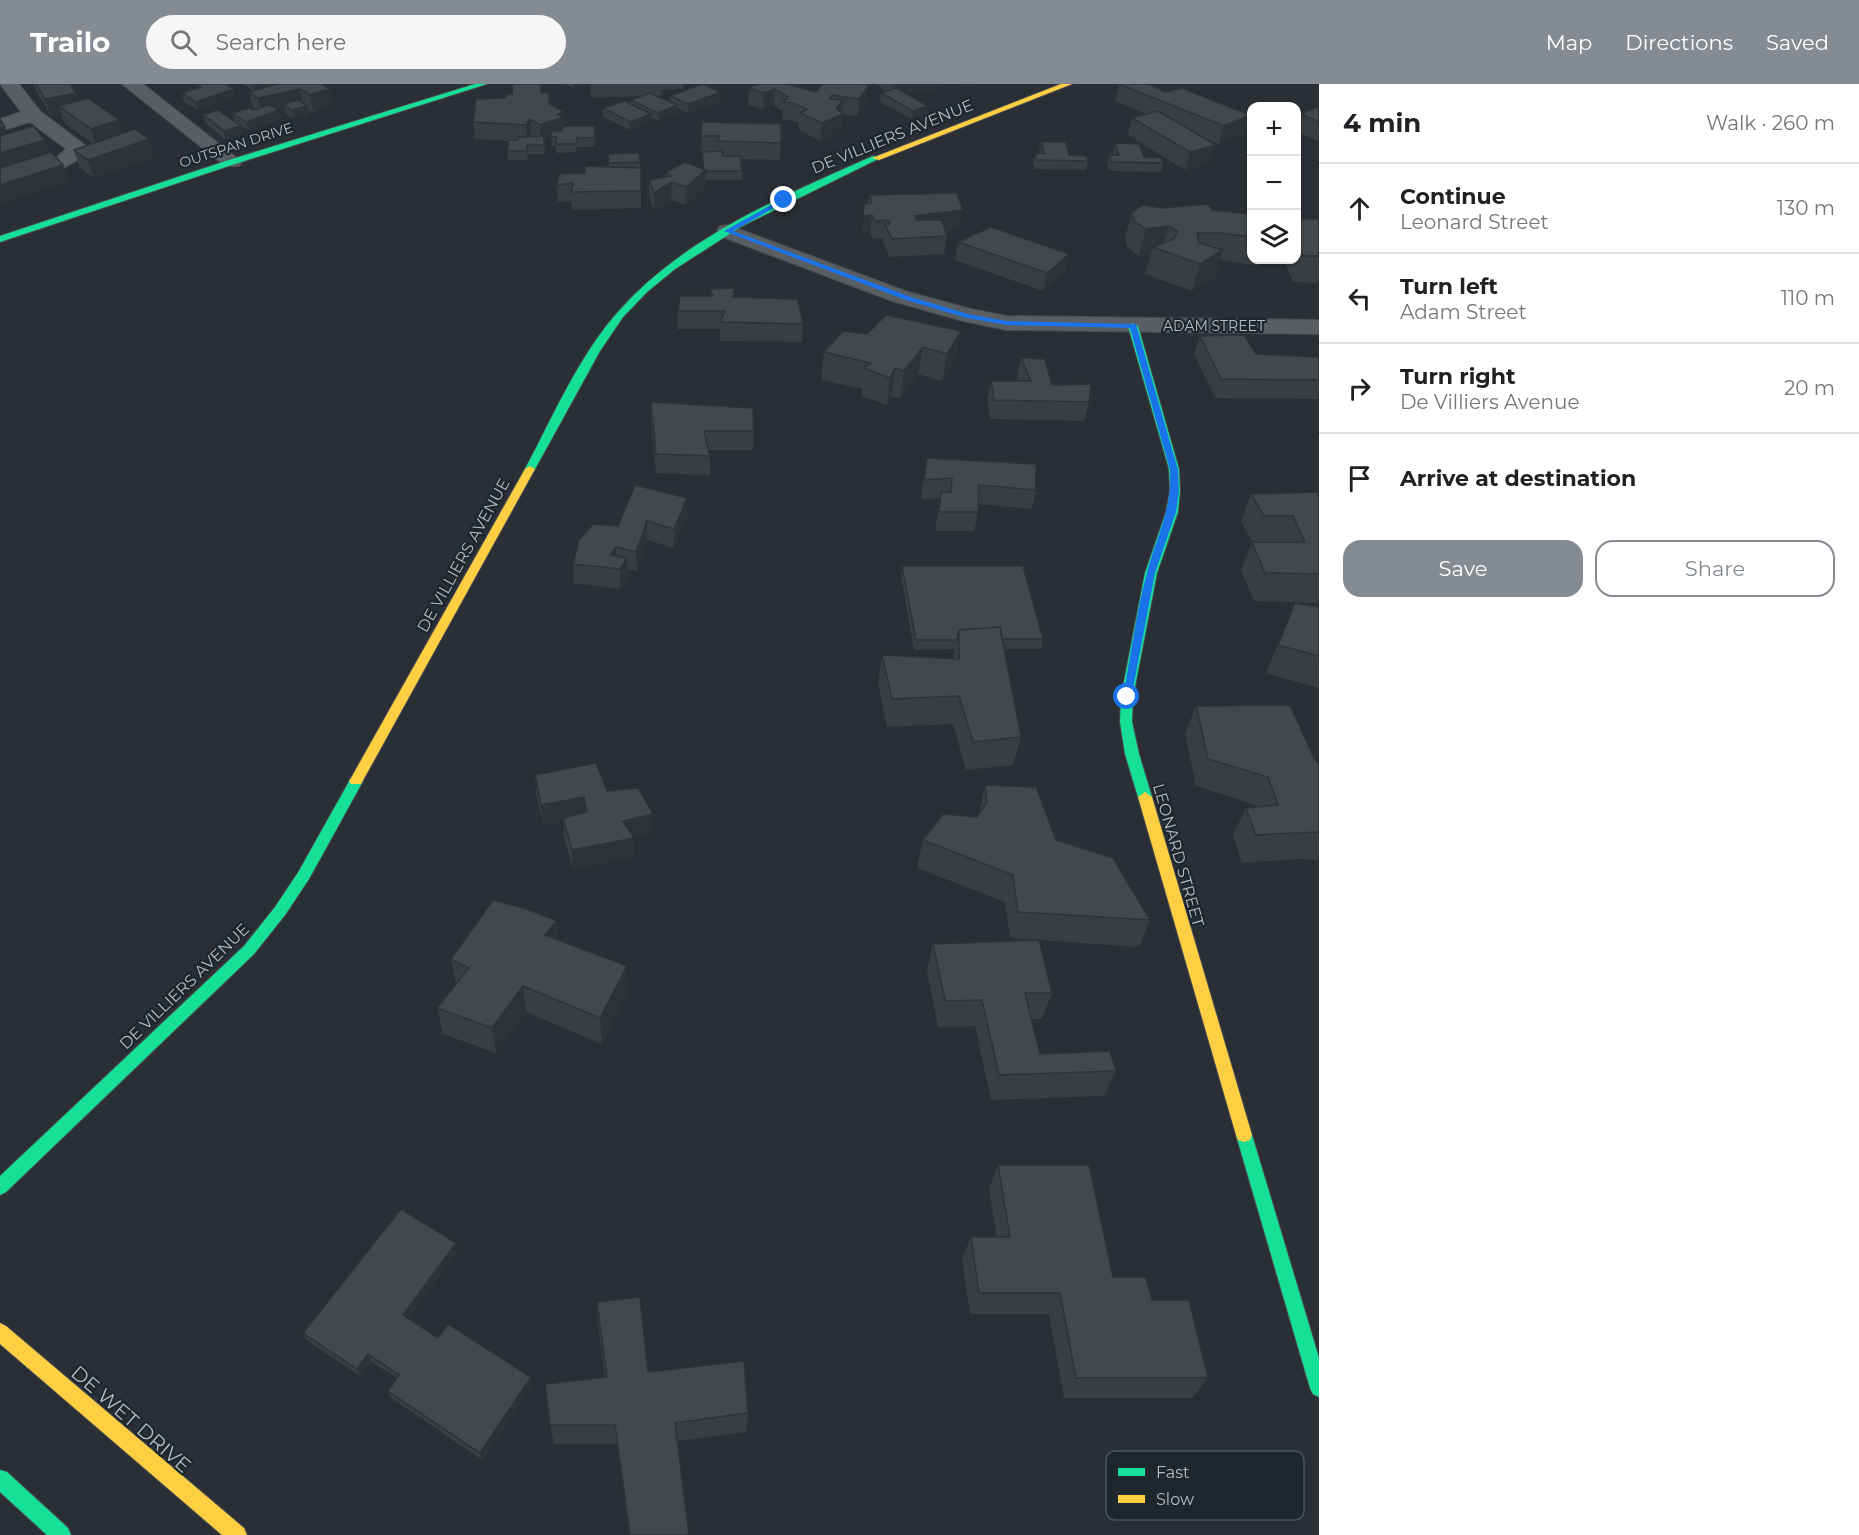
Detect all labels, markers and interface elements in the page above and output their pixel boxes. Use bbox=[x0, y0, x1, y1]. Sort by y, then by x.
search box bbox=[146, 15, 566, 69]
text: Trailo bbox=[30, 25, 110, 59]
icon: search bbox=[167, 26, 200, 59]
text: Search here bbox=[215, 29, 346, 56]
text: Map bbox=[1546, 30, 1592, 55]
text: Directions bbox=[1625, 30, 1733, 55]
text: Saved bbox=[1766, 30, 1829, 55]
street label: DE VILLIERS AVENUE bbox=[809, 95, 976, 178]
map controls bbox=[1247, 102, 1301, 264]
button: + bbox=[1247, 102, 1301, 156]
text: 4 min bbox=[1343, 107, 1421, 139]
text: Walk · 260 m bbox=[1706, 111, 1835, 135]
street label: OUTSPAN DRIVE bbox=[177, 118, 295, 172]
button: − bbox=[1247, 156, 1301, 210]
text: Continue bbox=[1400, 183, 1506, 210]
route end bbox=[770, 186, 796, 212]
icon: ahead bbox=[1343, 192, 1376, 225]
text: 130 m bbox=[1777, 196, 1835, 220]
button: layers bbox=[1247, 210, 1301, 264]
text: Leonard Street bbox=[1400, 210, 1549, 234]
text: Turn left bbox=[1400, 273, 1498, 300]
icon: left bbox=[1343, 282, 1376, 315]
text: 110 m bbox=[1781, 286, 1835, 310]
text: Adam Street bbox=[1400, 300, 1527, 324]
street label: ADAM STREET bbox=[1163, 317, 1265, 335]
text: Turn right bbox=[1400, 363, 1515, 390]
icon: right bbox=[1343, 372, 1376, 405]
text: 20 m bbox=[1784, 376, 1835, 400]
text: De Villiers Avenue bbox=[1400, 390, 1580, 414]
icon: arrive bbox=[1343, 462, 1376, 495]
text: Arrive at destination bbox=[1400, 465, 1636, 492]
street label: DE VILLIERS AVENUE bbox=[413, 475, 514, 635]
button: Save bbox=[1343, 540, 1583, 597]
button: Share bbox=[1595, 540, 1835, 597]
route start bbox=[1113, 683, 1139, 709]
street label: LEONARD STREET bbox=[1149, 781, 1208, 930]
street label: DE VILLIERS AVENUE bbox=[116, 920, 253, 1053]
street label: DE WET DRIVE bbox=[66, 1360, 196, 1478]
legend bbox=[1106, 1451, 1304, 1520]
text: Fast bbox=[1156, 1463, 1190, 1482]
text: Slow bbox=[1156, 1490, 1194, 1509]

